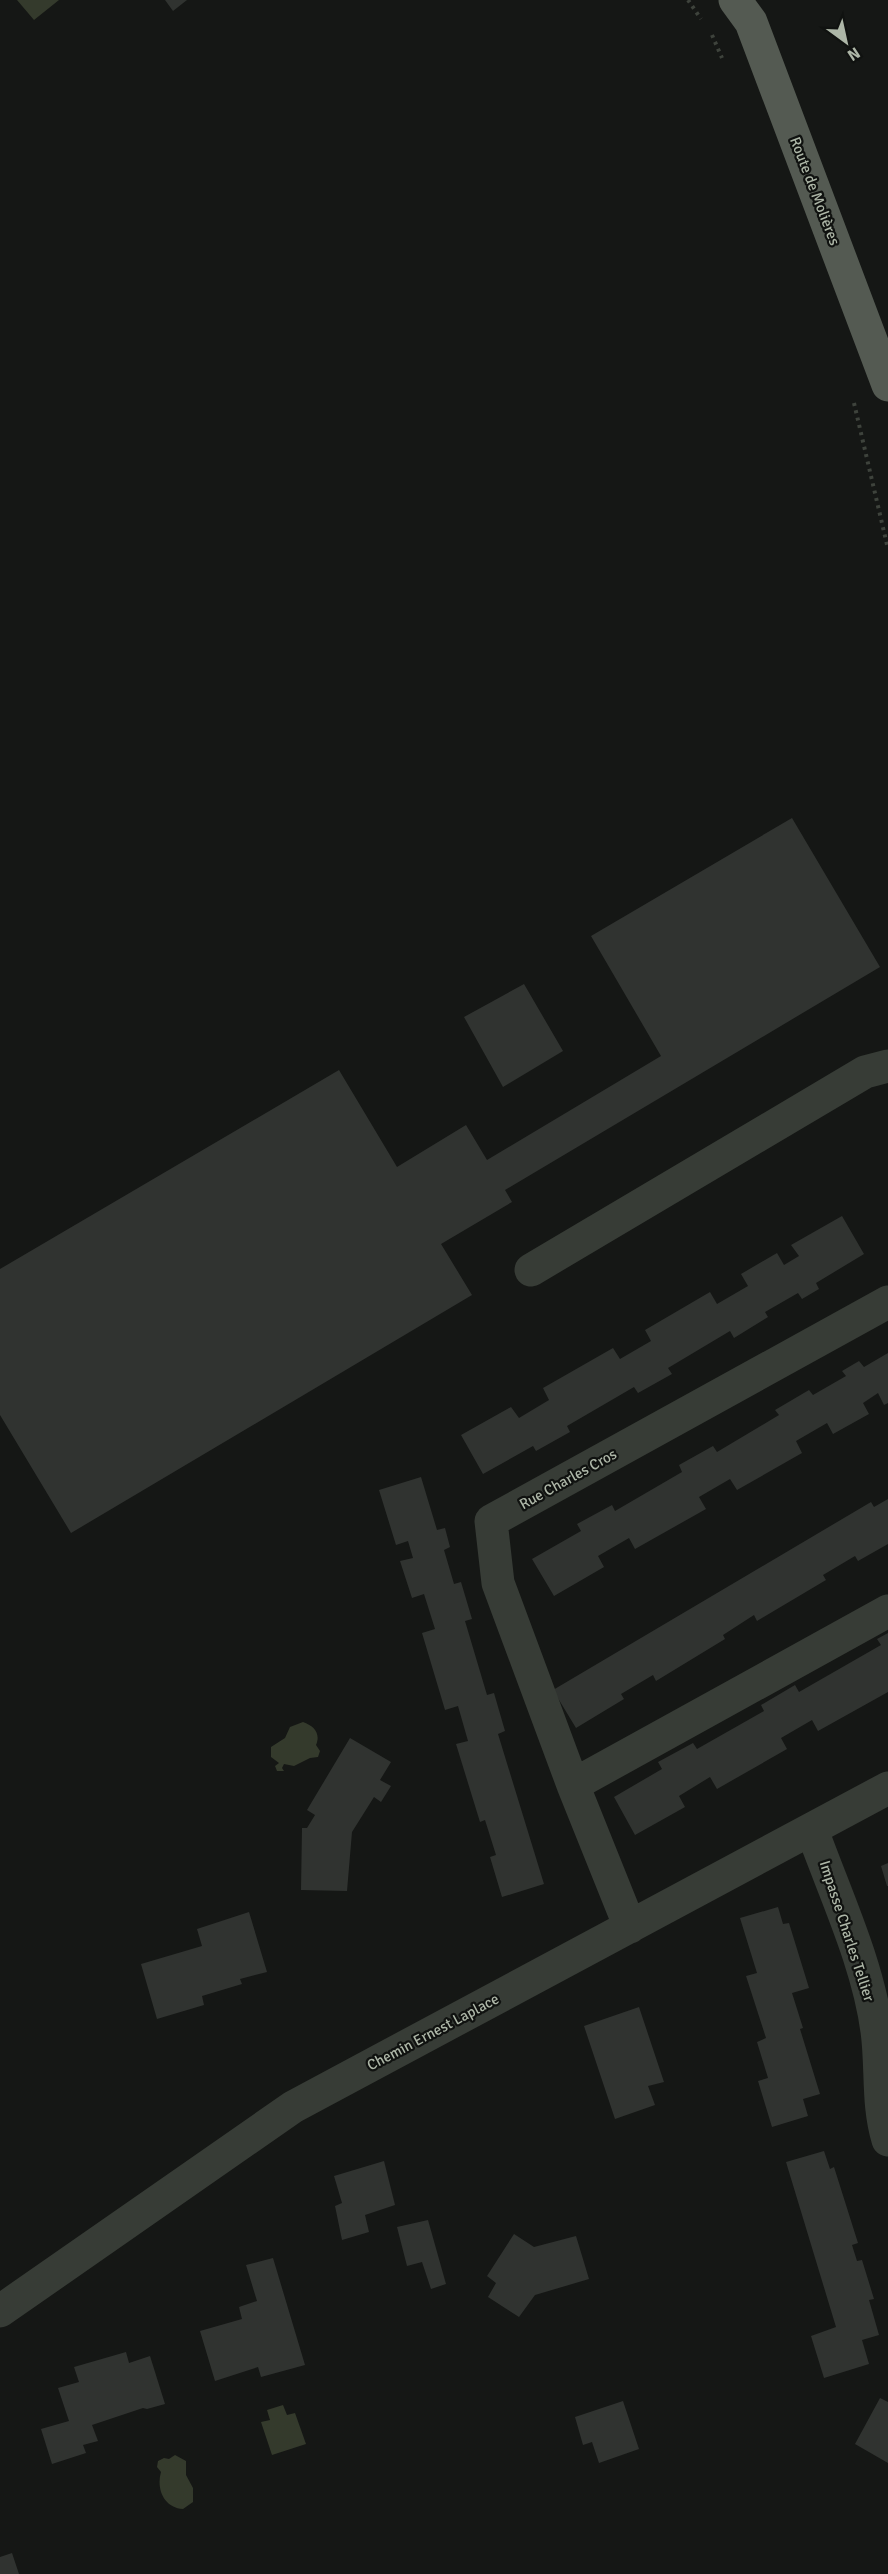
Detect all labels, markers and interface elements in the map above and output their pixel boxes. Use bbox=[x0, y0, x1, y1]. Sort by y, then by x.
north arrow bbox=[816, 12, 876, 72]
text: N bbox=[844, 42, 864, 65]
street label: Route de Molières bbox=[786, 134, 844, 248]
street label: Rue Charles Cros bbox=[516, 1445, 620, 1513]
street label: Impasse Charles Tellier bbox=[816, 1858, 878, 2004]
street label: Chemin Ernest Laplace bbox=[364, 1990, 502, 2074]

